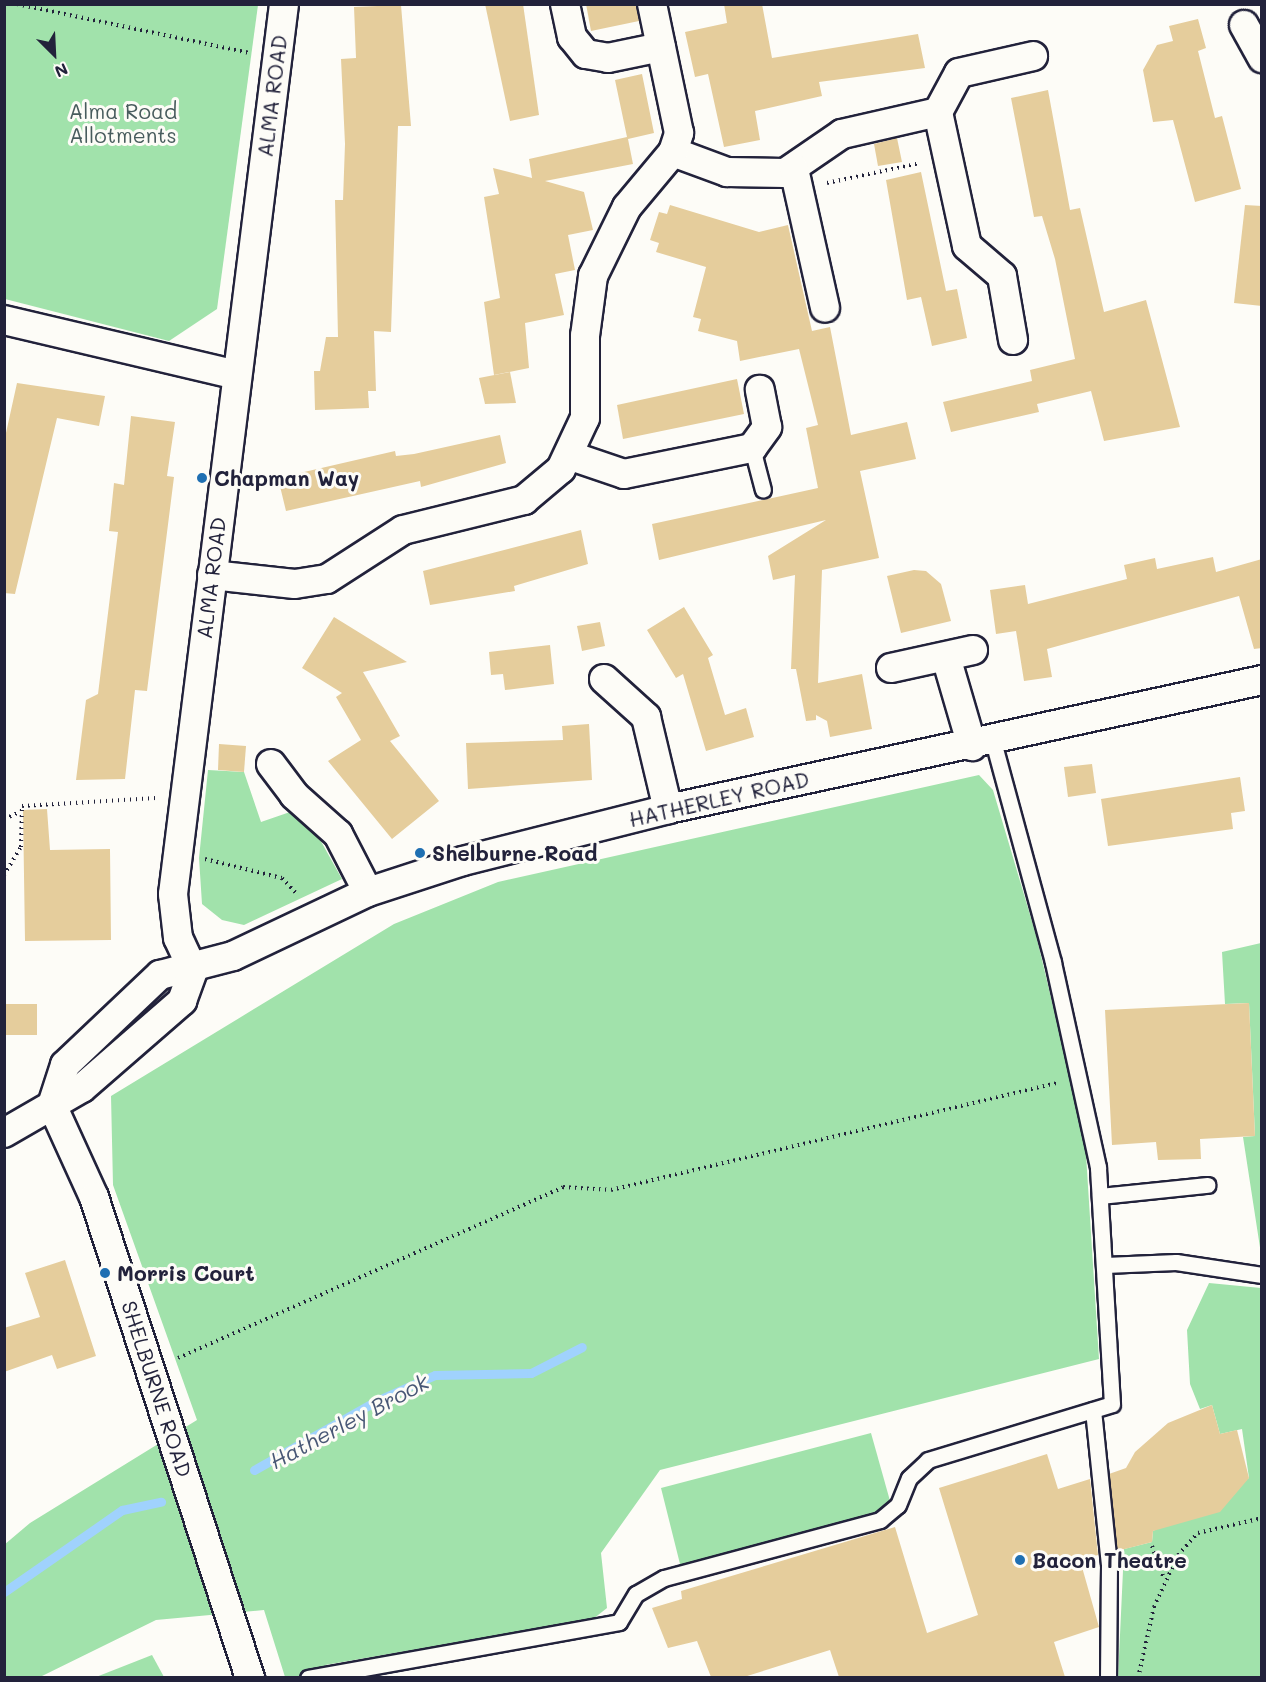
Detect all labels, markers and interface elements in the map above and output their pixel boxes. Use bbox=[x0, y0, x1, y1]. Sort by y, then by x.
north arrow bbox=[24, 24, 84, 84]
street label: ALMA ROAD bbox=[252, 34, 292, 158]
text: N bbox=[52, 59, 71, 83]
park label: Alma Road Allotments bbox=[69, 98, 177, 148]
place label: Chapman Way bbox=[214, 465, 359, 491]
marker: Chapman Way bbox=[195, 471, 209, 485]
street label: ALMA ROAD bbox=[191, 516, 231, 640]
street label: HATHERLEY ROAD bbox=[626, 766, 812, 832]
place label: Shelburne Road bbox=[432, 840, 597, 866]
marker: Shelburne Road bbox=[413, 846, 427, 860]
place label: Morris Court bbox=[117, 1260, 254, 1286]
marker: Morris Court bbox=[98, 1266, 112, 1280]
street label: SHELBURNE ROAD bbox=[117, 1298, 197, 1480]
water label: Hatherley Brook bbox=[265, 1368, 433, 1474]
place label: Bacon Theatre bbox=[1032, 1547, 1187, 1573]
marker: Bacon Theatre bbox=[1013, 1553, 1027, 1567]

